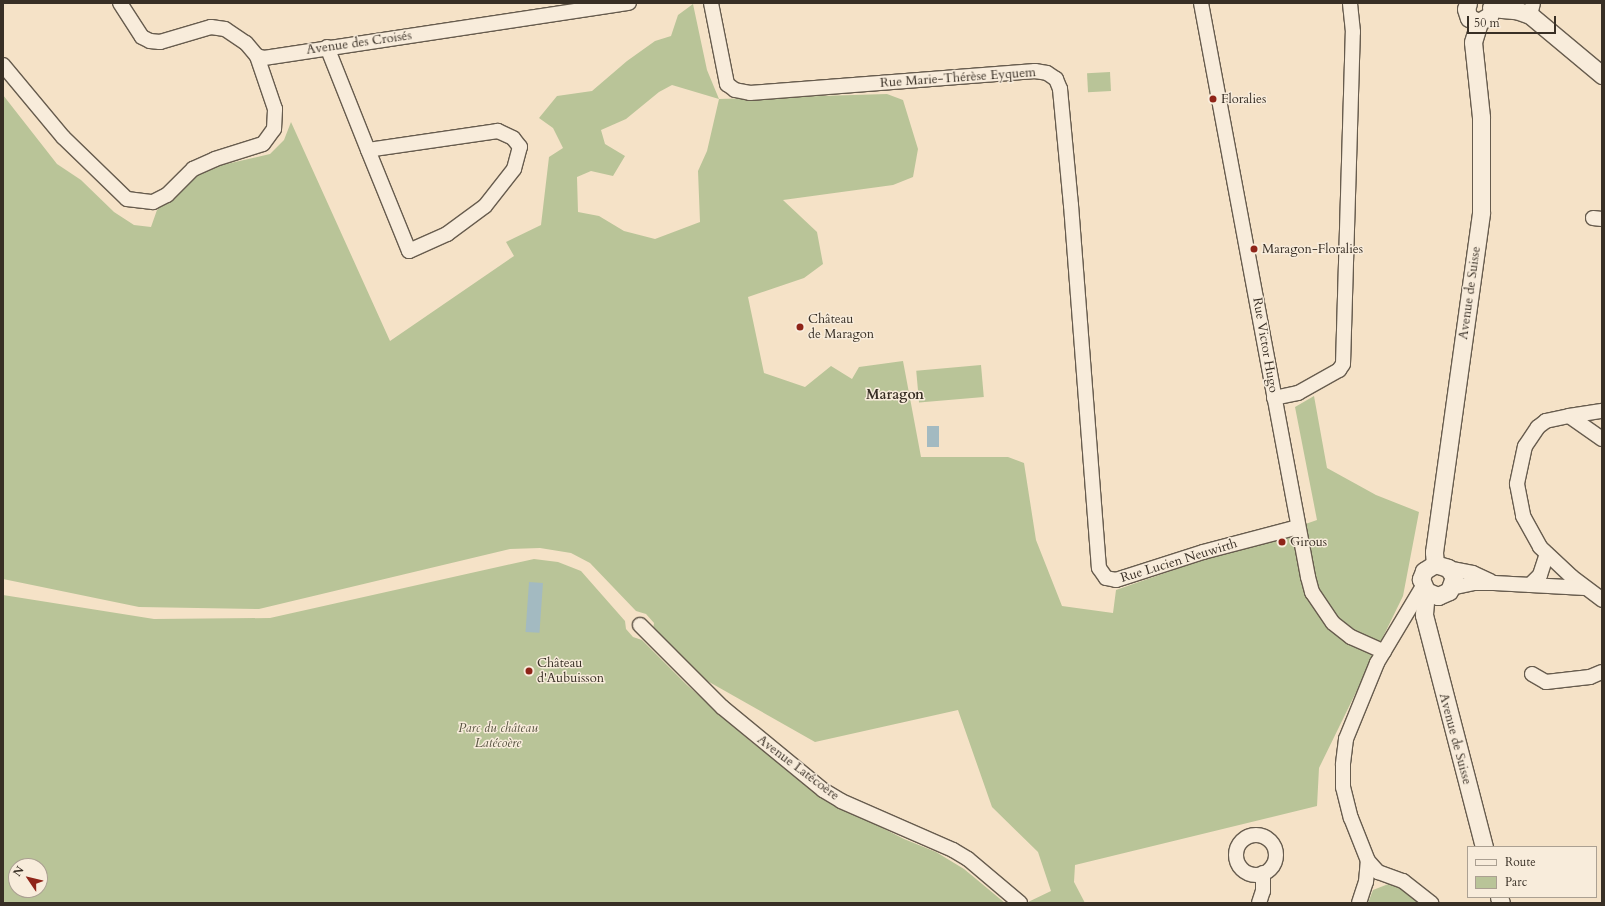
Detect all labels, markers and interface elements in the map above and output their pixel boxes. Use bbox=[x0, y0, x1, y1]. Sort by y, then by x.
scale bar bbox=[1469, 8, 1558, 34]
text: 50 m bbox=[1474, 15, 1500, 31]
street label: Avenue des Croisés bbox=[305, 28, 413, 58]
street label: Rue Marie-Thérèse Eyquem bbox=[879, 65, 1037, 91]
place label: Floralies bbox=[1221, 91, 1266, 107]
marker: Floralies bbox=[1208, 94, 1218, 104]
place label: Maragon-Floralies bbox=[1262, 241, 1363, 257]
marker: Maragon-Floralies bbox=[1249, 244, 1259, 254]
street label: Avenue de Suisse bbox=[1456, 245, 1484, 341]
street label: Rue Victor Hugo bbox=[1249, 296, 1281, 394]
place label: Château de Maragon bbox=[808, 312, 874, 343]
marker: Château de Maragon bbox=[795, 322, 805, 332]
district label: Maragon bbox=[866, 387, 924, 403]
place label: Girous bbox=[1290, 534, 1327, 550]
street label: Rue Lucien Neuwirth bbox=[1119, 536, 1239, 586]
marker: Girous bbox=[1277, 537, 1287, 547]
place label: Château d'Aubuisson bbox=[537, 656, 604, 687]
marker: Château d'Aubuisson bbox=[524, 666, 534, 676]
street label: Avenue de Suisse bbox=[1435, 692, 1475, 786]
park label: Parc du château Latécoère bbox=[458, 721, 538, 752]
street label: Avenue Latécoère bbox=[754, 732, 842, 804]
legend bbox=[1467, 846, 1597, 898]
text: Route bbox=[1505, 854, 1536, 870]
north arrow bbox=[8, 858, 48, 898]
text: N bbox=[10, 863, 27, 880]
text: Parc bbox=[1505, 874, 1527, 890]

